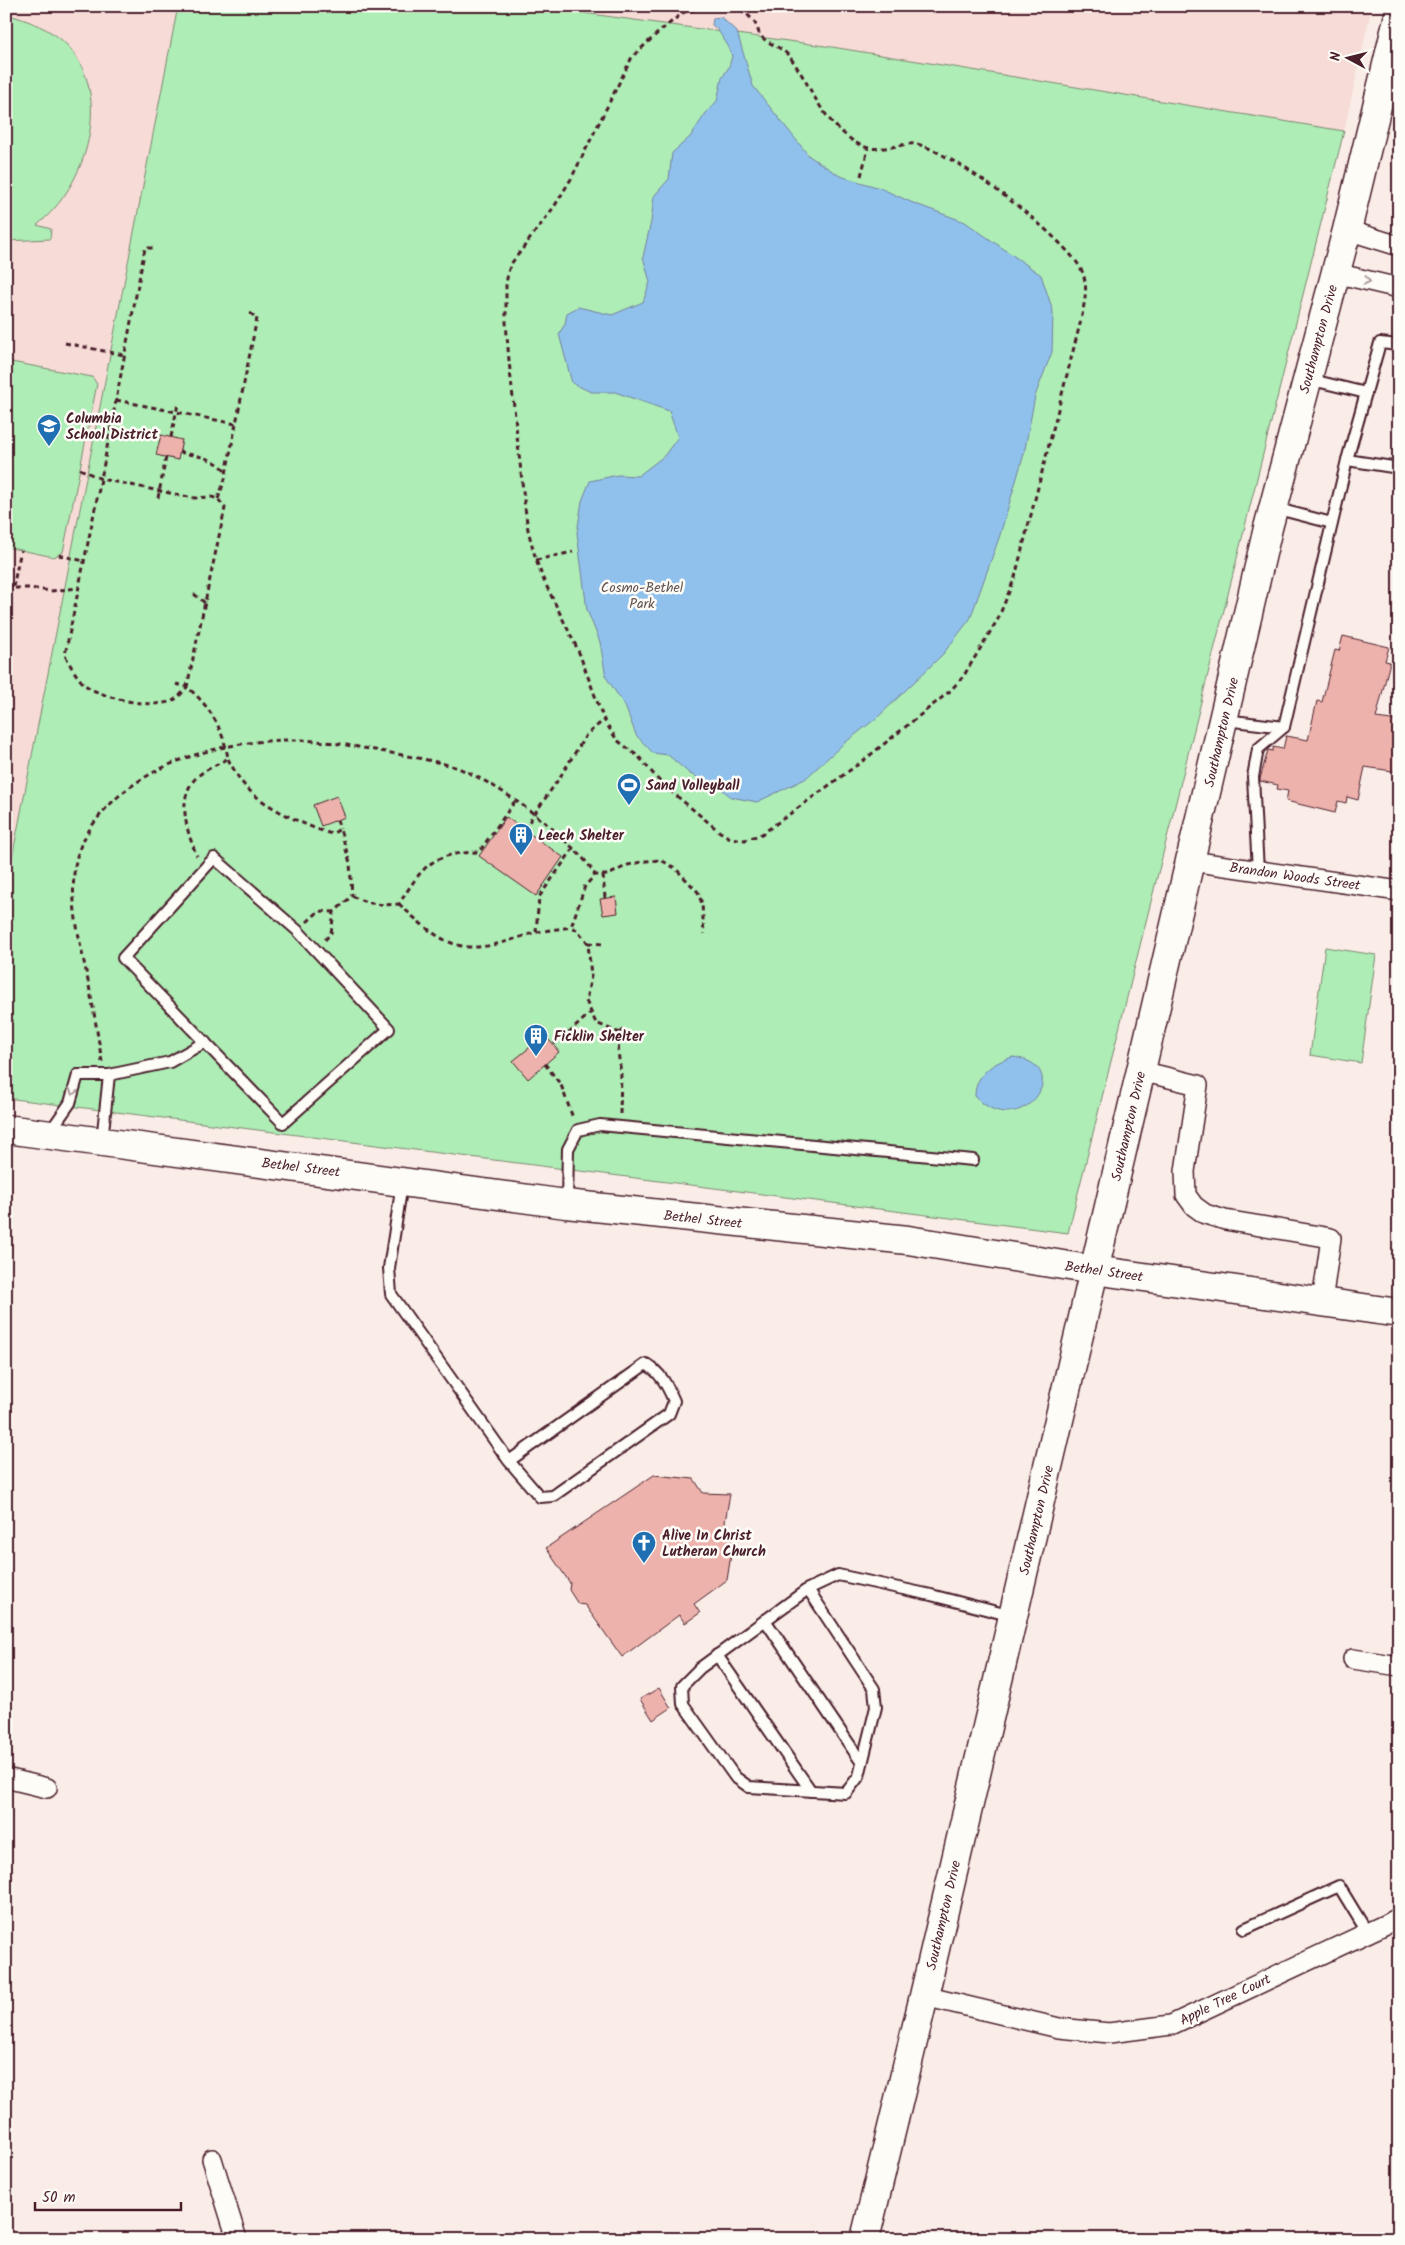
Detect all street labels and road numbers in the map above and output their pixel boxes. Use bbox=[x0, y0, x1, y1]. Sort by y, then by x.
street label: Southampton Drive bbox=[1294, 282, 1344, 396]
street label: Southampton Drive bbox=[1199, 675, 1245, 789]
street label: Brandon Woods Street bbox=[1228, 857, 1362, 897]
street label: Southampton Drive bbox=[1106, 1069, 1152, 1183]
street label: Bethel Street bbox=[260, 1152, 342, 1184]
street label: Bethel Street bbox=[662, 1205, 744, 1235]
street label: Bethel Street bbox=[1063, 1256, 1145, 1288]
street label: Southampton Drive bbox=[1014, 1463, 1060, 1577]
street label: Southampton Drive bbox=[921, 1858, 967, 1972]
street label: Apple Tree Court bbox=[1176, 1968, 1275, 2032]

